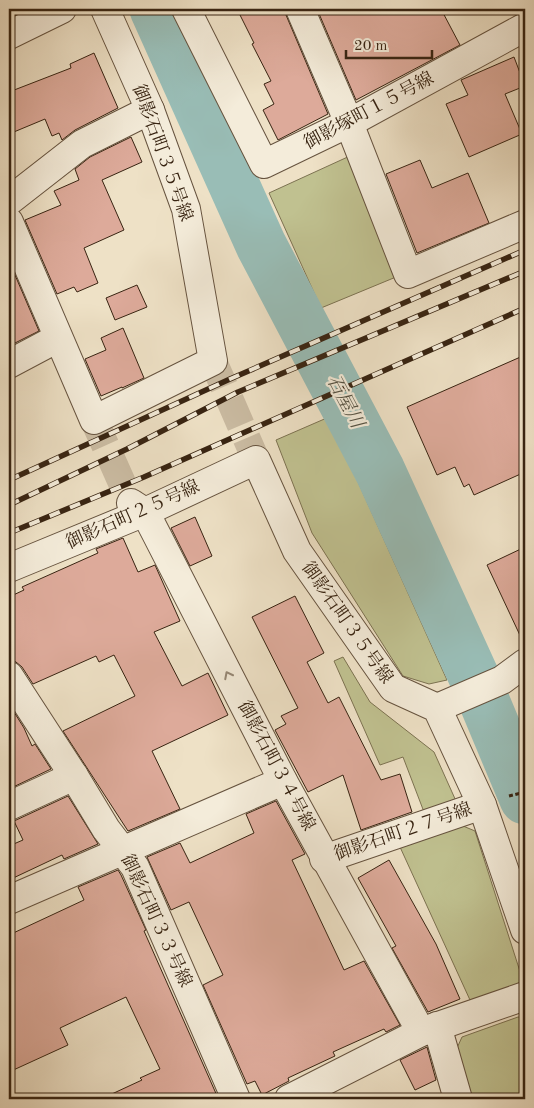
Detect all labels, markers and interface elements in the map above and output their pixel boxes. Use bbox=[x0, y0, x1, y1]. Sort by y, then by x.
scale bar bbox=[346, 28, 433, 60]
text: 20 m bbox=[354, 39, 388, 54]
street label: 御影塚町１５号線 bbox=[300, 67, 437, 153]
street label: 御影石町３５号線 bbox=[129, 82, 197, 224]
water label: 石屋川 bbox=[322, 371, 368, 433]
street label: 御影石町２５号線 bbox=[63, 476, 202, 553]
street label: 御影石町３５号線 bbox=[298, 558, 397, 687]
one-way arrow bbox=[224, 671, 234, 680]
street label: 御影石町３４号線 bbox=[234, 697, 320, 834]
street label: 御影石町２７号線 bbox=[331, 798, 474, 864]
street label: 御影石町３３号線 bbox=[117, 851, 196, 990]

